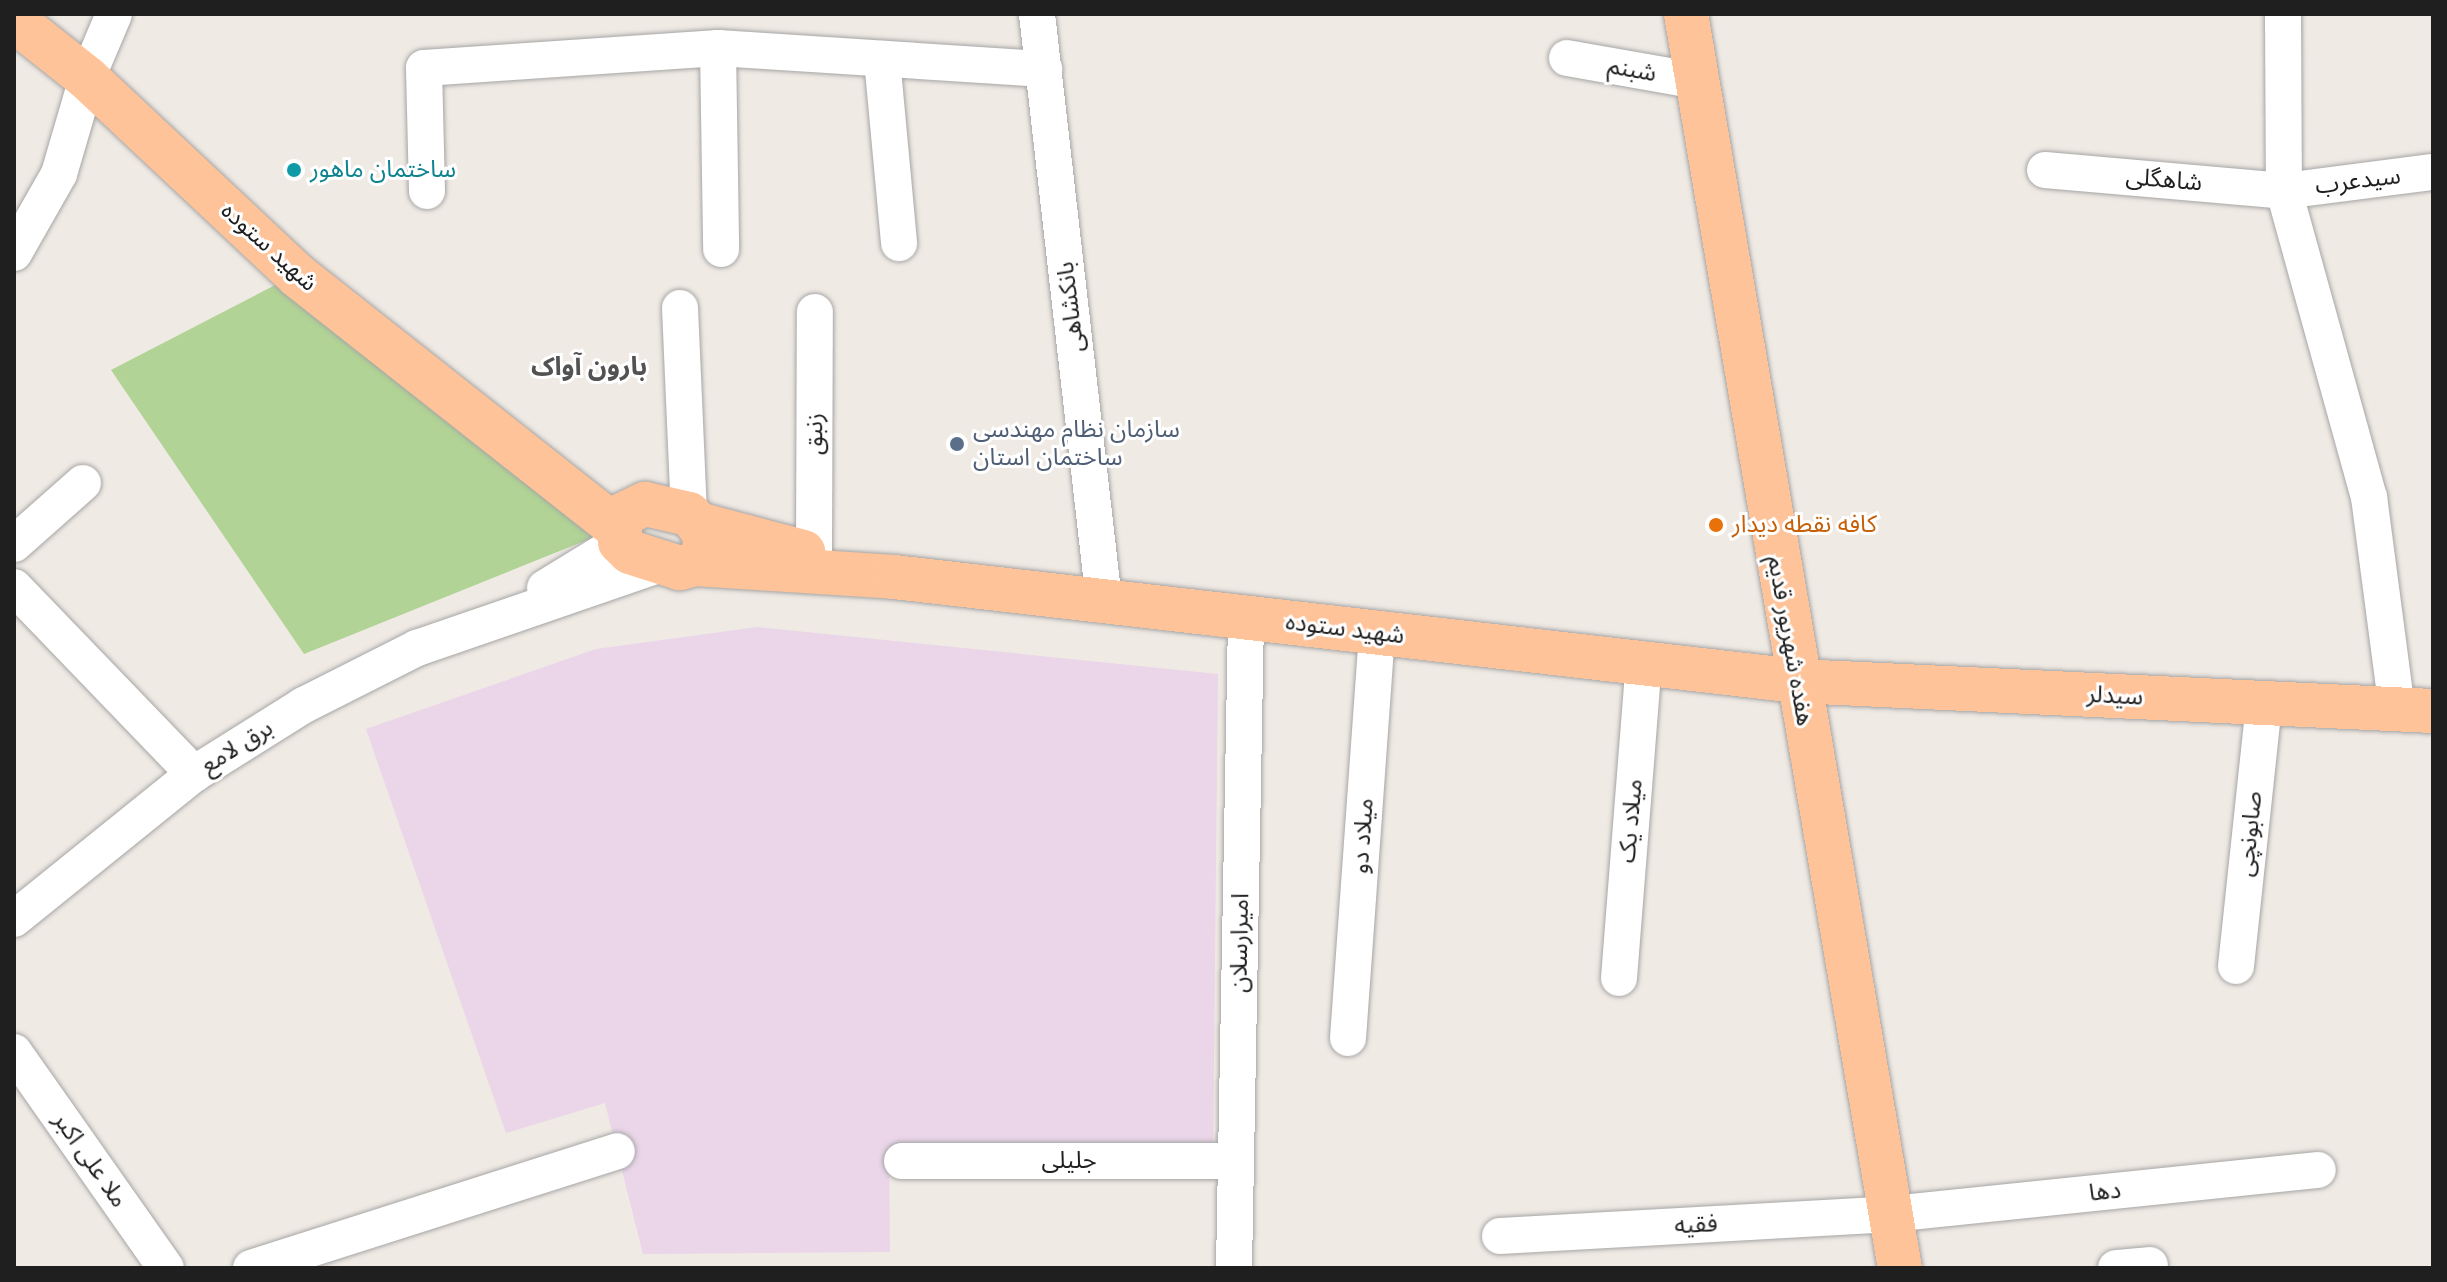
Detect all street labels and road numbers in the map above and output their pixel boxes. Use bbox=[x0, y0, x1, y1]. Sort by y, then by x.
street label: شبنم bbox=[1605, 52, 1659, 88]
street label: سیدعرب bbox=[2314, 161, 2402, 201]
street label: شاهگلی bbox=[2125, 162, 2203, 198]
street label: شهید ستوده bbox=[215, 196, 323, 298]
street label: بانکشاهی bbox=[1051, 260, 1091, 354]
street label: زنبق bbox=[801, 413, 829, 455]
street label: هفده شهریور قدیم bbox=[1761, 554, 1819, 728]
street label: شهید ستوده bbox=[1284, 607, 1406, 651]
street label: سیدلر bbox=[2086, 680, 2144, 712]
street label: برق لامع bbox=[196, 714, 278, 780]
street label: میلاد یک bbox=[1613, 778, 1649, 864]
street label: صابونچی bbox=[2231, 790, 2269, 878]
street label: میلاد دو bbox=[1346, 797, 1380, 875]
street label: امیرارسلان bbox=[1225, 893, 1255, 993]
street label: ملا علی اکبر bbox=[47, 1107, 133, 1213]
street label: جلیلی bbox=[1041, 1147, 1097, 1175]
street label: دها bbox=[2087, 1176, 2123, 1208]
street label: فقیه bbox=[1674, 1209, 1718, 1241]

